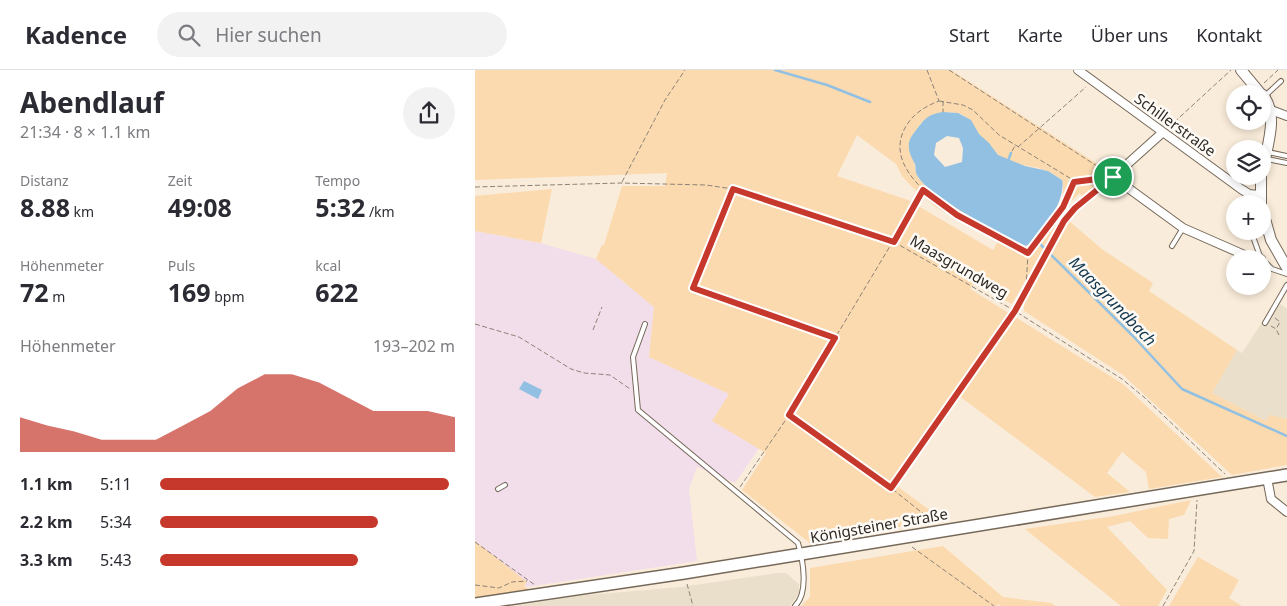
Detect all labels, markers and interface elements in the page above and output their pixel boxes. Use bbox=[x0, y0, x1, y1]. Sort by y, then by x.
search box bbox=[157, 12, 507, 57]
text: Kadence bbox=[25, 18, 127, 51]
icon: search bbox=[175, 21, 203, 49]
text: Hier suchen bbox=[215, 22, 322, 48]
text: Start bbox=[949, 23, 989, 47]
text: Karte bbox=[1017, 23, 1063, 47]
text: Über uns bbox=[1091, 23, 1168, 47]
text: Kontakt bbox=[1196, 23, 1262, 47]
text: Abendlauf bbox=[20, 83, 164, 121]
map controls bbox=[1226, 85, 1271, 295]
button: locate bbox=[1226, 85, 1271, 130]
button: share bbox=[403, 87, 455, 139]
street label: Schillerstraße bbox=[1131, 88, 1220, 160]
text: 21:34 · 8 × 1.1 km bbox=[20, 121, 150, 143]
button: layers bbox=[1226, 140, 1271, 185]
pin bbox=[1092, 156, 1134, 198]
icon: arrive bbox=[1099, 163, 1127, 191]
text: Distanz bbox=[20, 171, 69, 190]
text: Zeit bbox=[168, 171, 192, 190]
text: Tempo bbox=[315, 171, 360, 190]
text: 8.88 bbox=[20, 190, 70, 224]
text: 49:08 bbox=[168, 190, 232, 224]
text: 5:32 bbox=[315, 190, 365, 224]
button: + bbox=[1226, 195, 1271, 240]
text: km bbox=[70, 202, 94, 221]
text: /km bbox=[365, 202, 395, 221]
street label: Maasgrundweg bbox=[907, 230, 1012, 302]
button: − bbox=[1226, 250, 1271, 295]
water label: Maasgrundbach bbox=[1065, 251, 1161, 351]
text: Höhenmeter bbox=[20, 256, 104, 275]
text: Puls bbox=[168, 256, 195, 275]
text: kcal bbox=[315, 256, 341, 275]
text: 72 bbox=[20, 275, 49, 309]
text: 169 bbox=[168, 275, 211, 309]
text: 622 bbox=[315, 275, 358, 309]
text: m bbox=[49, 287, 65, 306]
text: bpm bbox=[211, 287, 245, 306]
text: Höhenmeter bbox=[20, 335, 116, 357]
text: 193–202 m bbox=[373, 335, 455, 357]
text: 1.1 km bbox=[20, 473, 72, 495]
text: 5:11 bbox=[100, 473, 132, 495]
street label: Königsteiner Straße bbox=[808, 503, 949, 547]
text: 2.2 km bbox=[20, 511, 72, 533]
text: 5:34 bbox=[100, 511, 132, 533]
text: 3.3 km bbox=[20, 549, 72, 571]
text: 5:43 bbox=[100, 549, 132, 571]

